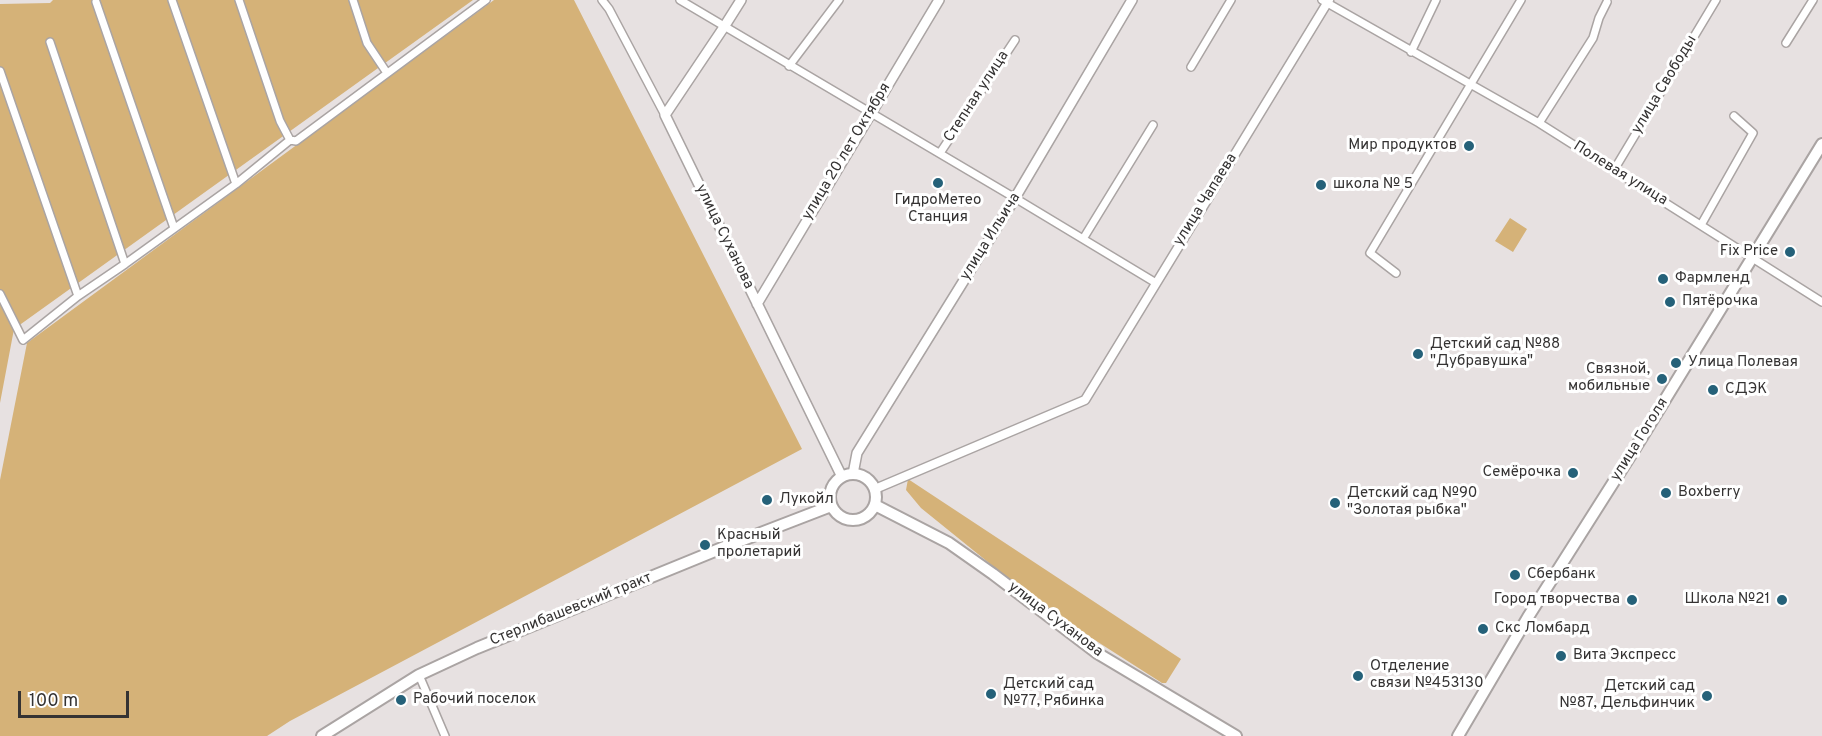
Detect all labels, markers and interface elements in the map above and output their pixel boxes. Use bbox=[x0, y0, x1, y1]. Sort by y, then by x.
street label: улица Свободы bbox=[1628, 32, 1702, 138]
street label: Степная улица bbox=[941, 48, 1013, 146]
street label: улица 20 лет Октября bbox=[799, 80, 895, 224]
place label: Мир продуктов bbox=[1348, 137, 1457, 155]
street label: Полевая улица bbox=[1570, 138, 1670, 210]
marker: Мир продуктов bbox=[1462, 139, 1476, 153]
street label: улица Чапаева bbox=[1170, 150, 1242, 250]
marker: ГидроМетео Станция bbox=[931, 176, 945, 190]
place label: школа № 5 bbox=[1333, 176, 1413, 194]
marker: школа № 5 bbox=[1314, 178, 1328, 192]
street label: улица Суханова bbox=[691, 182, 757, 292]
street label: улица Ильича bbox=[957, 190, 1025, 284]
place label: ГидроМетео Станция bbox=[895, 192, 981, 227]
place label: Fix Price bbox=[1720, 243, 1778, 261]
marker: Fix Price bbox=[1783, 245, 1797, 259]
place label: Фармленд bbox=[1675, 270, 1750, 288]
marker: Фармленд bbox=[1656, 272, 1670, 286]
place label: Пятёрочка bbox=[1682, 293, 1758, 311]
marker: Пятёрочка bbox=[1663, 295, 1677, 309]
place label: Детский сад №88 "Дубравушка" bbox=[1430, 336, 1560, 371]
marker: Детский сад №88 "Дубравушка" bbox=[1411, 347, 1425, 361]
place label: Улица Полевая bbox=[1688, 354, 1798, 372]
marker: Улица Полевая bbox=[1669, 356, 1683, 370]
place label: Связной, мобильные bbox=[1568, 361, 1650, 396]
marker: Связной, мобильные bbox=[1655, 372, 1669, 386]
place label: СДЭК bbox=[1725, 381, 1767, 399]
marker: СДЭК bbox=[1706, 383, 1720, 397]
street label: улица Гоголя bbox=[1607, 395, 1673, 485]
place label: Семёрочка bbox=[1482, 464, 1561, 482]
marker: Семёрочка bbox=[1566, 466, 1580, 480]
place label: Boxberry bbox=[1678, 484, 1740, 502]
place label: Детский сад №90 "Золотая рыбка" bbox=[1347, 485, 1477, 520]
marker: Boxberry bbox=[1659, 486, 1673, 500]
place label: Лукойл bbox=[779, 491, 834, 509]
marker: Лукойл bbox=[760, 493, 774, 507]
marker: Детский сад №90 "Золотая рыбка" bbox=[1328, 496, 1342, 510]
place label: Красный пролетарий bbox=[717, 527, 801, 562]
marker: Красный пролетарий bbox=[698, 538, 712, 552]
place label: Сбербанк bbox=[1527, 566, 1596, 584]
marker: Сбербанк bbox=[1508, 568, 1522, 582]
street label: Стерлибашевский тракт bbox=[488, 569, 654, 651]
street label: улица Суханова bbox=[1004, 579, 1106, 661]
place label: Город творчества bbox=[1494, 591, 1620, 609]
place label: Школа №21 bbox=[1685, 591, 1770, 609]
marker: Город творчества bbox=[1625, 593, 1639, 607]
marker: Школа №21 bbox=[1775, 593, 1789, 607]
place label: Скс Ломбард bbox=[1495, 620, 1590, 638]
marker: Скс Ломбард bbox=[1476, 622, 1490, 636]
place label: Вита Экспресс bbox=[1573, 647, 1676, 665]
marker: Вита Экспресс bbox=[1554, 649, 1568, 663]
place label: Отделение связи №453130 bbox=[1370, 658, 1484, 693]
marker: Отделение связи №453130 bbox=[1351, 669, 1365, 683]
place label: Детский сад №77, Рябинка bbox=[1003, 676, 1104, 711]
place label: Детский сад №87, Дельфинчик bbox=[1559, 678, 1695, 713]
scale bar bbox=[21, 679, 132, 717]
marker: Детский сад №77, Рябинка bbox=[984, 687, 998, 701]
marker: Детский сад №87, Дельфинчик bbox=[1700, 689, 1714, 703]
text: 100 m bbox=[29, 690, 78, 713]
place label: Рабочий поселок bbox=[413, 691, 536, 709]
marker: Рабочий поселок bbox=[394, 693, 408, 707]

